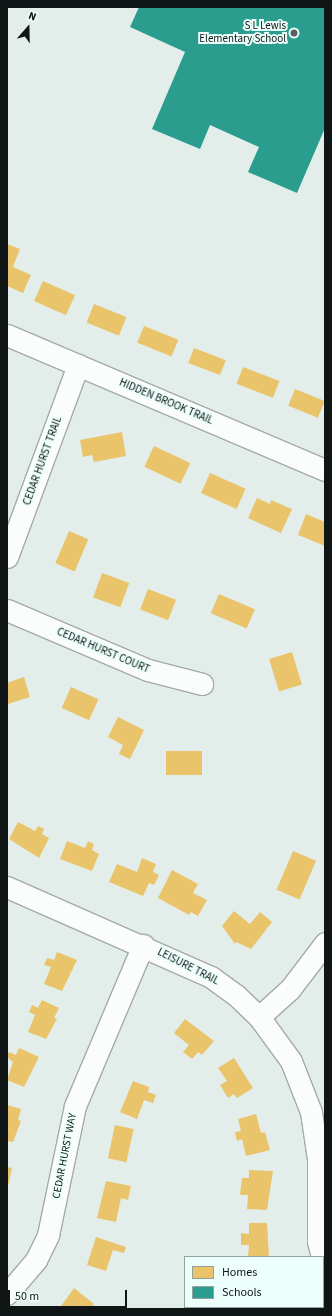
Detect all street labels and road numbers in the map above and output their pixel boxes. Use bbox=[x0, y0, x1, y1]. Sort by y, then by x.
street label: HIDDEN BROOK TRAIL bbox=[117, 376, 215, 428]
street label: CEDAR HURST TRAIL bbox=[21, 415, 65, 507]
street label: CEDAR HURST COURT bbox=[55, 625, 151, 677]
street label: LEISURE TRAIL bbox=[155, 946, 221, 988]
street label: CEDAR HURST WAY bbox=[50, 1112, 80, 1200]

